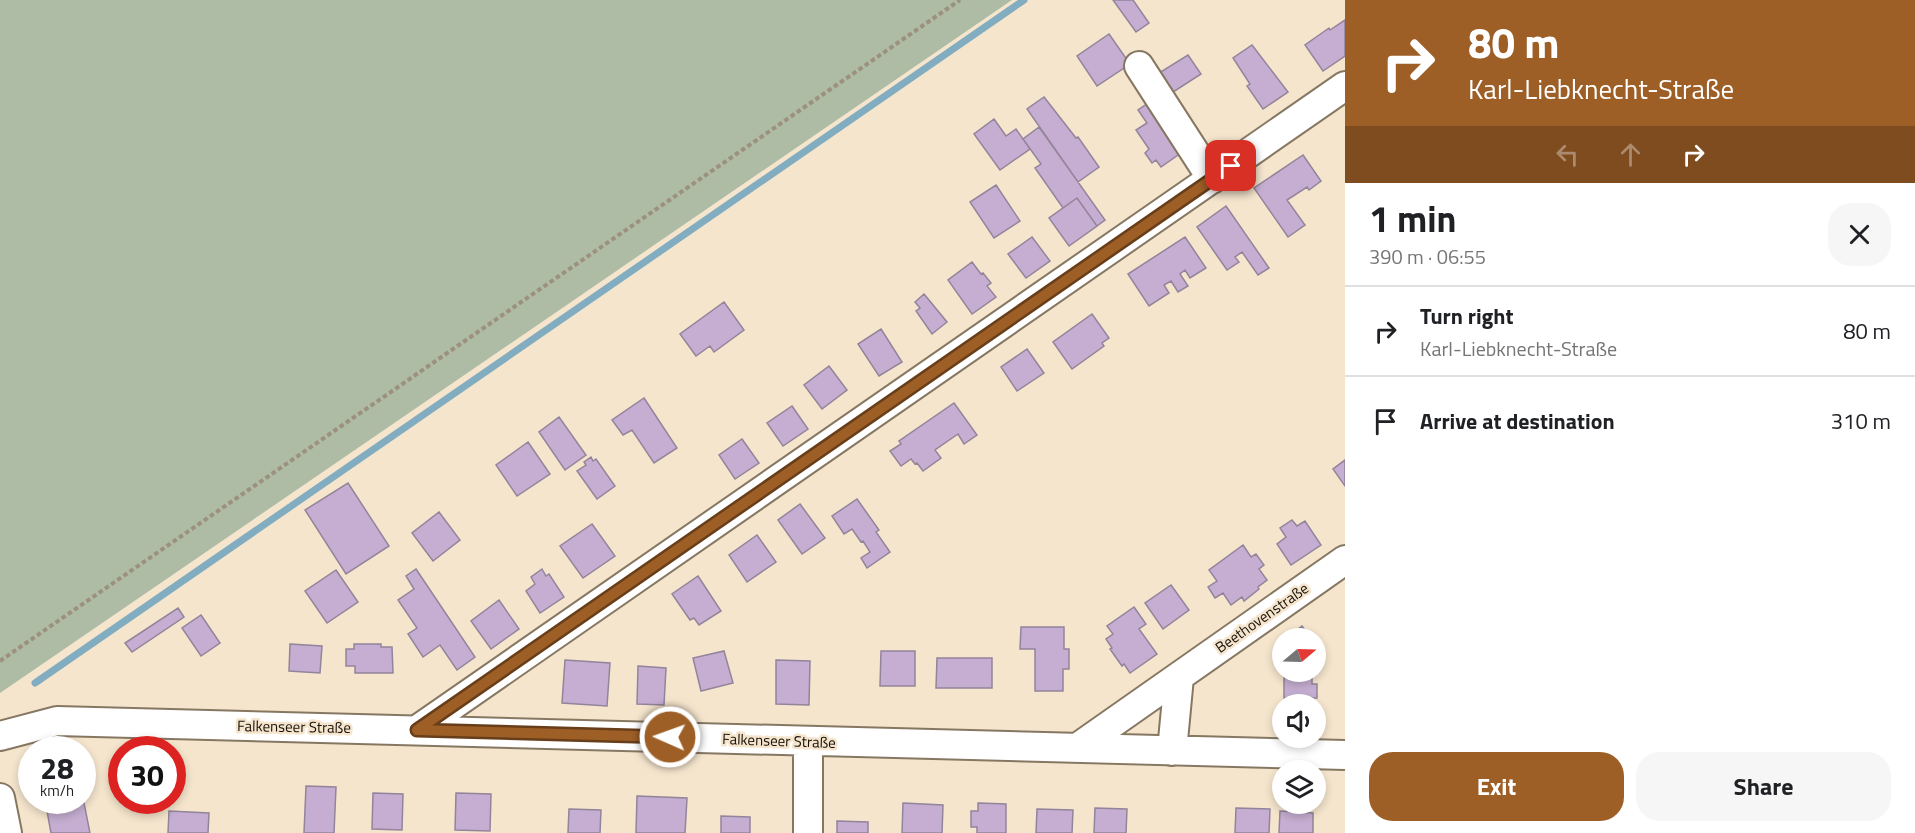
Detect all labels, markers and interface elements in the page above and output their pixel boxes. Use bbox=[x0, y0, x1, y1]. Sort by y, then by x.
text: 80 m bbox=[1468, 10, 1560, 74]
icon: right bbox=[1369, 24, 1447, 102]
text: Karl-Liebknecht-Straße bbox=[1468, 68, 1734, 109]
icon: left bbox=[1551, 138, 1584, 171]
icon: ahead bbox=[1614, 138, 1647, 171]
icon: right bbox=[1677, 138, 1710, 171]
pin bbox=[1205, 140, 1256, 191]
icon: arrive bbox=[1214, 149, 1247, 182]
text: 1 min bbox=[1369, 191, 1456, 246]
button: close bbox=[1828, 203, 1891, 266]
text: 390 m · 06:55 bbox=[1369, 241, 1486, 272]
text: Turn right bbox=[1420, 299, 1514, 333]
text: 80 m bbox=[1843, 314, 1891, 348]
icon: right bbox=[1369, 315, 1402, 348]
text: Karl-Liebknecht-Straße bbox=[1420, 333, 1617, 364]
text: Arrive at destination bbox=[1420, 404, 1615, 438]
text: 310 m bbox=[1831, 404, 1891, 438]
icon: arrive bbox=[1369, 405, 1402, 438]
street label: Beethovenstraße bbox=[1210, 577, 1313, 658]
north arrow bbox=[1272, 628, 1326, 682]
map controls bbox=[1272, 628, 1326, 814]
button: sound bbox=[1272, 694, 1326, 748]
position arrow bbox=[638, 705, 702, 769]
street label: Falkenseer Straße bbox=[237, 714, 351, 739]
street label: Falkenseer Straße bbox=[722, 727, 836, 754]
speed limit sign: 30 bbox=[108, 736, 186, 814]
text: 28 bbox=[40, 745, 74, 791]
button: Exit bbox=[1369, 752, 1624, 821]
button: Share bbox=[1636, 752, 1891, 821]
button: layers bbox=[1272, 760, 1326, 814]
text: km/h bbox=[40, 779, 74, 802]

